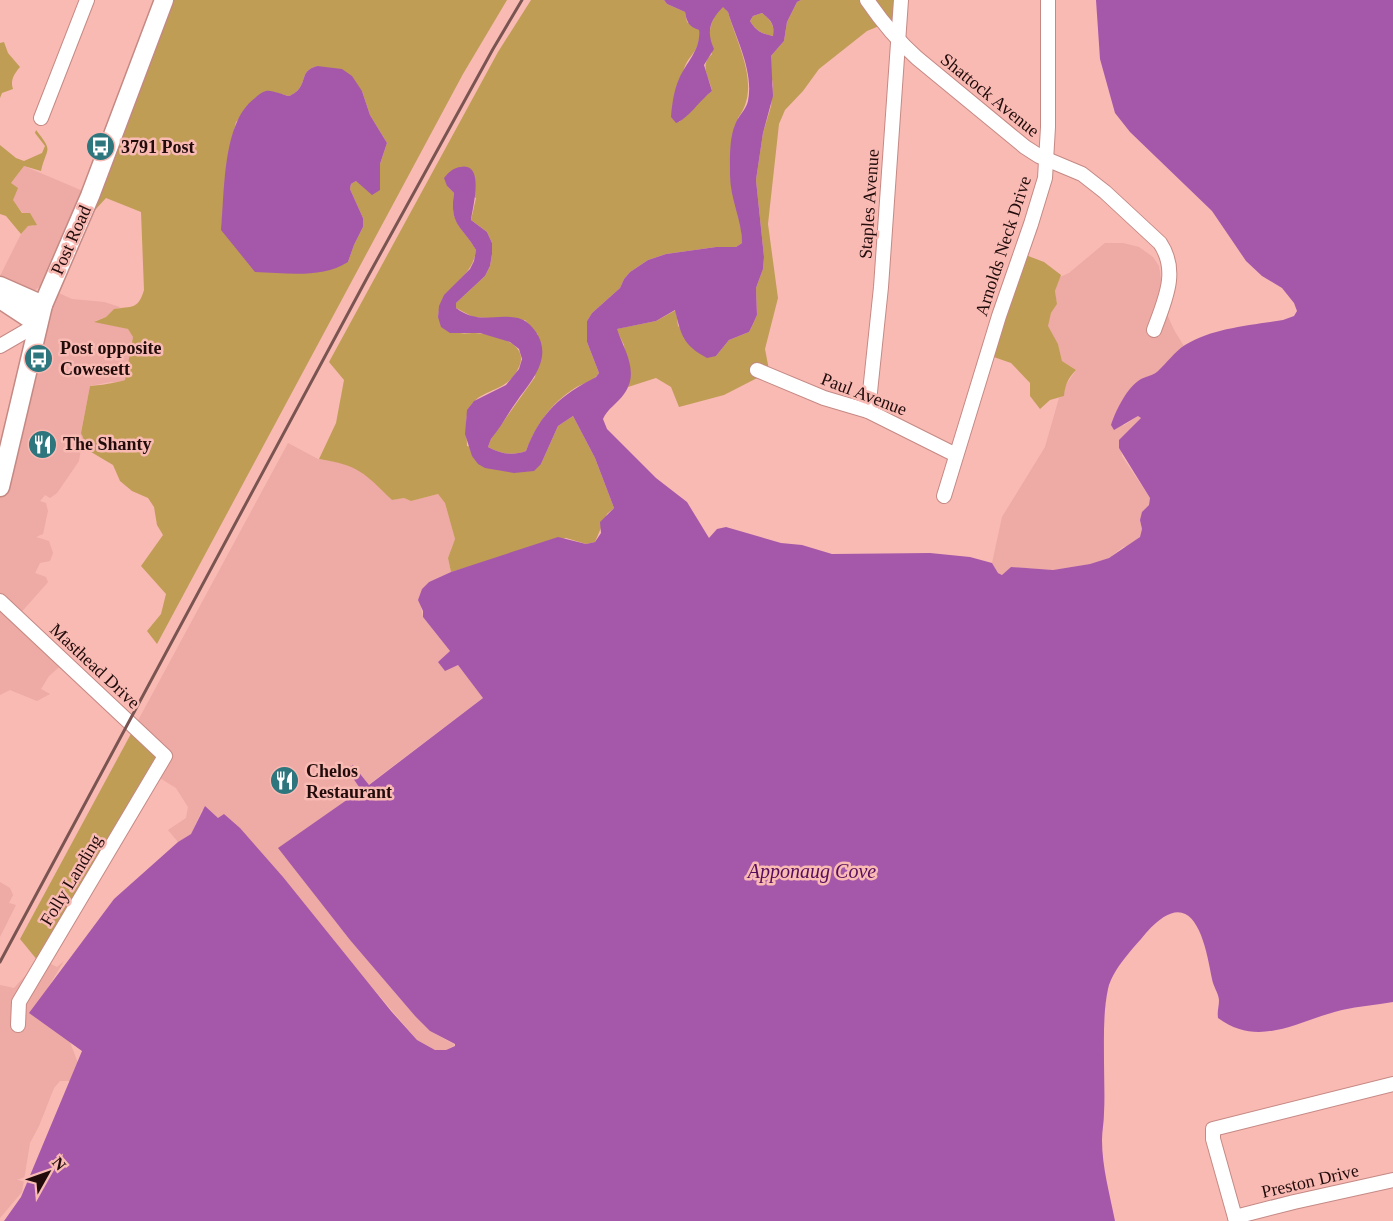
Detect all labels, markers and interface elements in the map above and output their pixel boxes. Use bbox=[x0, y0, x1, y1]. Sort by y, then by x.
street label: Shattock Avenue bbox=[937, 49, 1043, 141]
bus stop icon: 3791 Post bbox=[84, 131, 116, 163]
place label: 3791 Post bbox=[121, 137, 195, 157]
street label: Staples Avenue bbox=[855, 148, 883, 260]
street label: Arnolds Neck Drive bbox=[971, 173, 1035, 319]
street label: Post Road bbox=[47, 202, 95, 278]
place label: Post opposite Cowesett bbox=[60, 338, 162, 379]
bus stop icon: Post opposite Cowesett bbox=[23, 342, 55, 374]
street label: Paul Avenue bbox=[818, 369, 910, 419]
restaurant icon: The Shanty bbox=[26, 428, 58, 460]
place label: The Shanty bbox=[63, 434, 152, 454]
street label: Masthead Drive bbox=[46, 619, 144, 713]
place label: Chelos Restaurant bbox=[306, 761, 392, 802]
restaurant icon: Chelos Restaurant bbox=[269, 765, 301, 797]
street label: Folly Landing bbox=[36, 831, 106, 929]
water label: Apponaug Cove bbox=[746, 860, 876, 883]
north arrow bbox=[18, 1143, 78, 1203]
text: N bbox=[49, 1154, 70, 1174]
street label: Preston Drive bbox=[1259, 1160, 1361, 1202]

